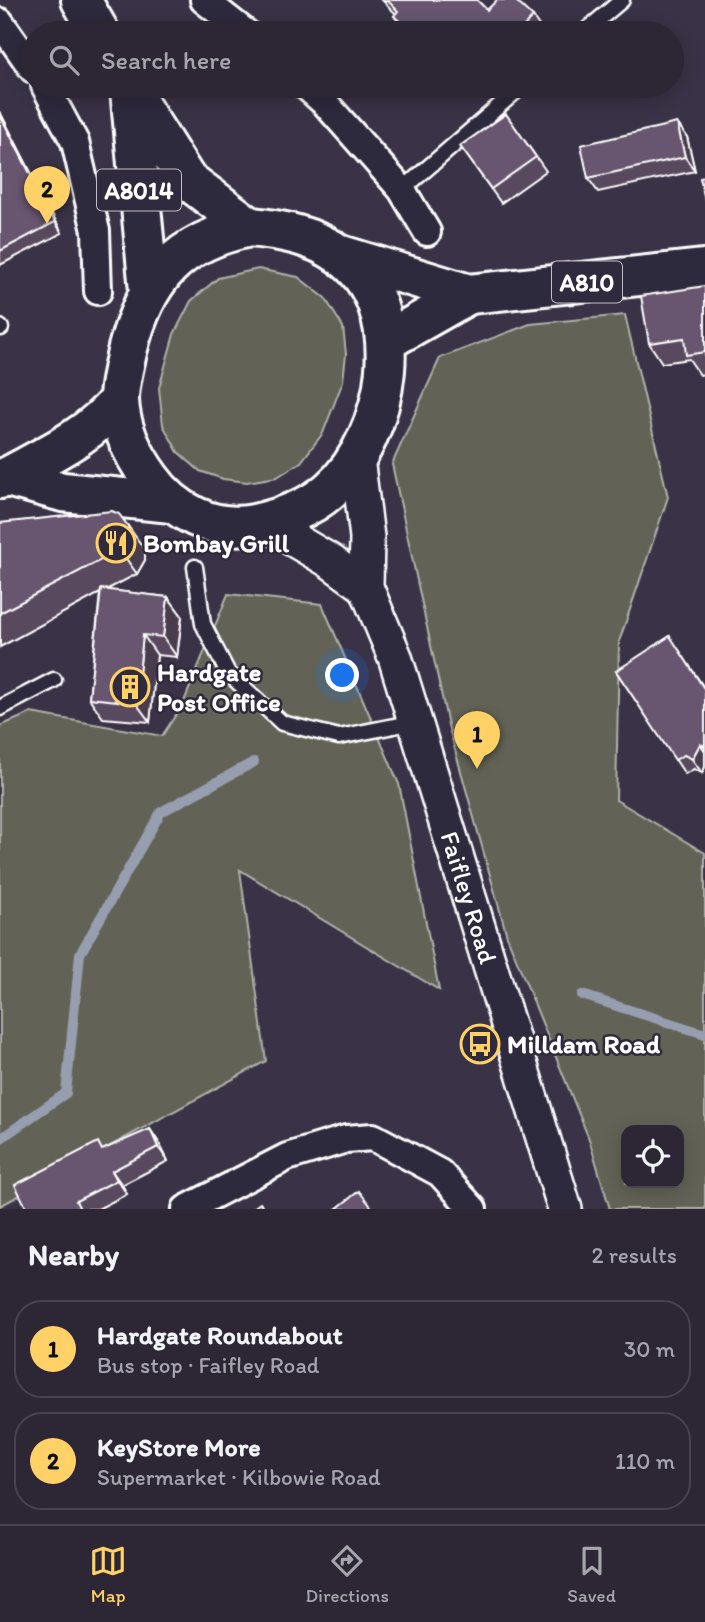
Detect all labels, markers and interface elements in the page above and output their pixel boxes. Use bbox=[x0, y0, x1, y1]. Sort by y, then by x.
search box bbox=[21, 21, 684, 98]
icon: search bbox=[45, 41, 83, 79]
text: Search here bbox=[101, 44, 231, 76]
pin: 2 bbox=[24, 166, 70, 224]
road number: A8014 bbox=[97, 170, 181, 210]
road number: A810 bbox=[552, 262, 622, 302]
restaurant icon: Bombay Grill bbox=[95, 522, 137, 564]
place label: Bombay Grill bbox=[143, 527, 290, 559]
place label: Hardgate Post Office bbox=[157, 656, 281, 718]
your location bbox=[325, 658, 359, 692]
building icon: Hardgate Post Office bbox=[109, 666, 151, 708]
pin: 1 bbox=[454, 711, 500, 769]
street label: Faifley Road bbox=[434, 827, 505, 968]
bus stop icon: Milldam Road bbox=[459, 1023, 501, 1065]
place label: Milldam Road bbox=[507, 1028, 661, 1060]
map controls bbox=[621, 1125, 684, 1188]
button: locate bbox=[621, 1125, 684, 1188]
text: Nearby bbox=[28, 1236, 119, 1273]
text: 2 results bbox=[591, 1241, 677, 1269]
text: Hardgate Roundabout bbox=[97, 1319, 342, 1351]
text: 1 bbox=[48, 1335, 58, 1363]
text: 30 m bbox=[624, 1335, 675, 1363]
text: Bus stop · Faifley Road bbox=[97, 1351, 319, 1379]
text: KeyStore More bbox=[97, 1431, 261, 1463]
text: 2 bbox=[47, 1447, 59, 1475]
text: 110 m bbox=[615, 1447, 675, 1475]
text: Supermarket · Kilbowie Road bbox=[97, 1463, 381, 1491]
tab: Map bbox=[89, 1542, 127, 1607]
tab: Directions bbox=[305, 1542, 389, 1607]
tab: Saved bbox=[567, 1542, 616, 1607]

